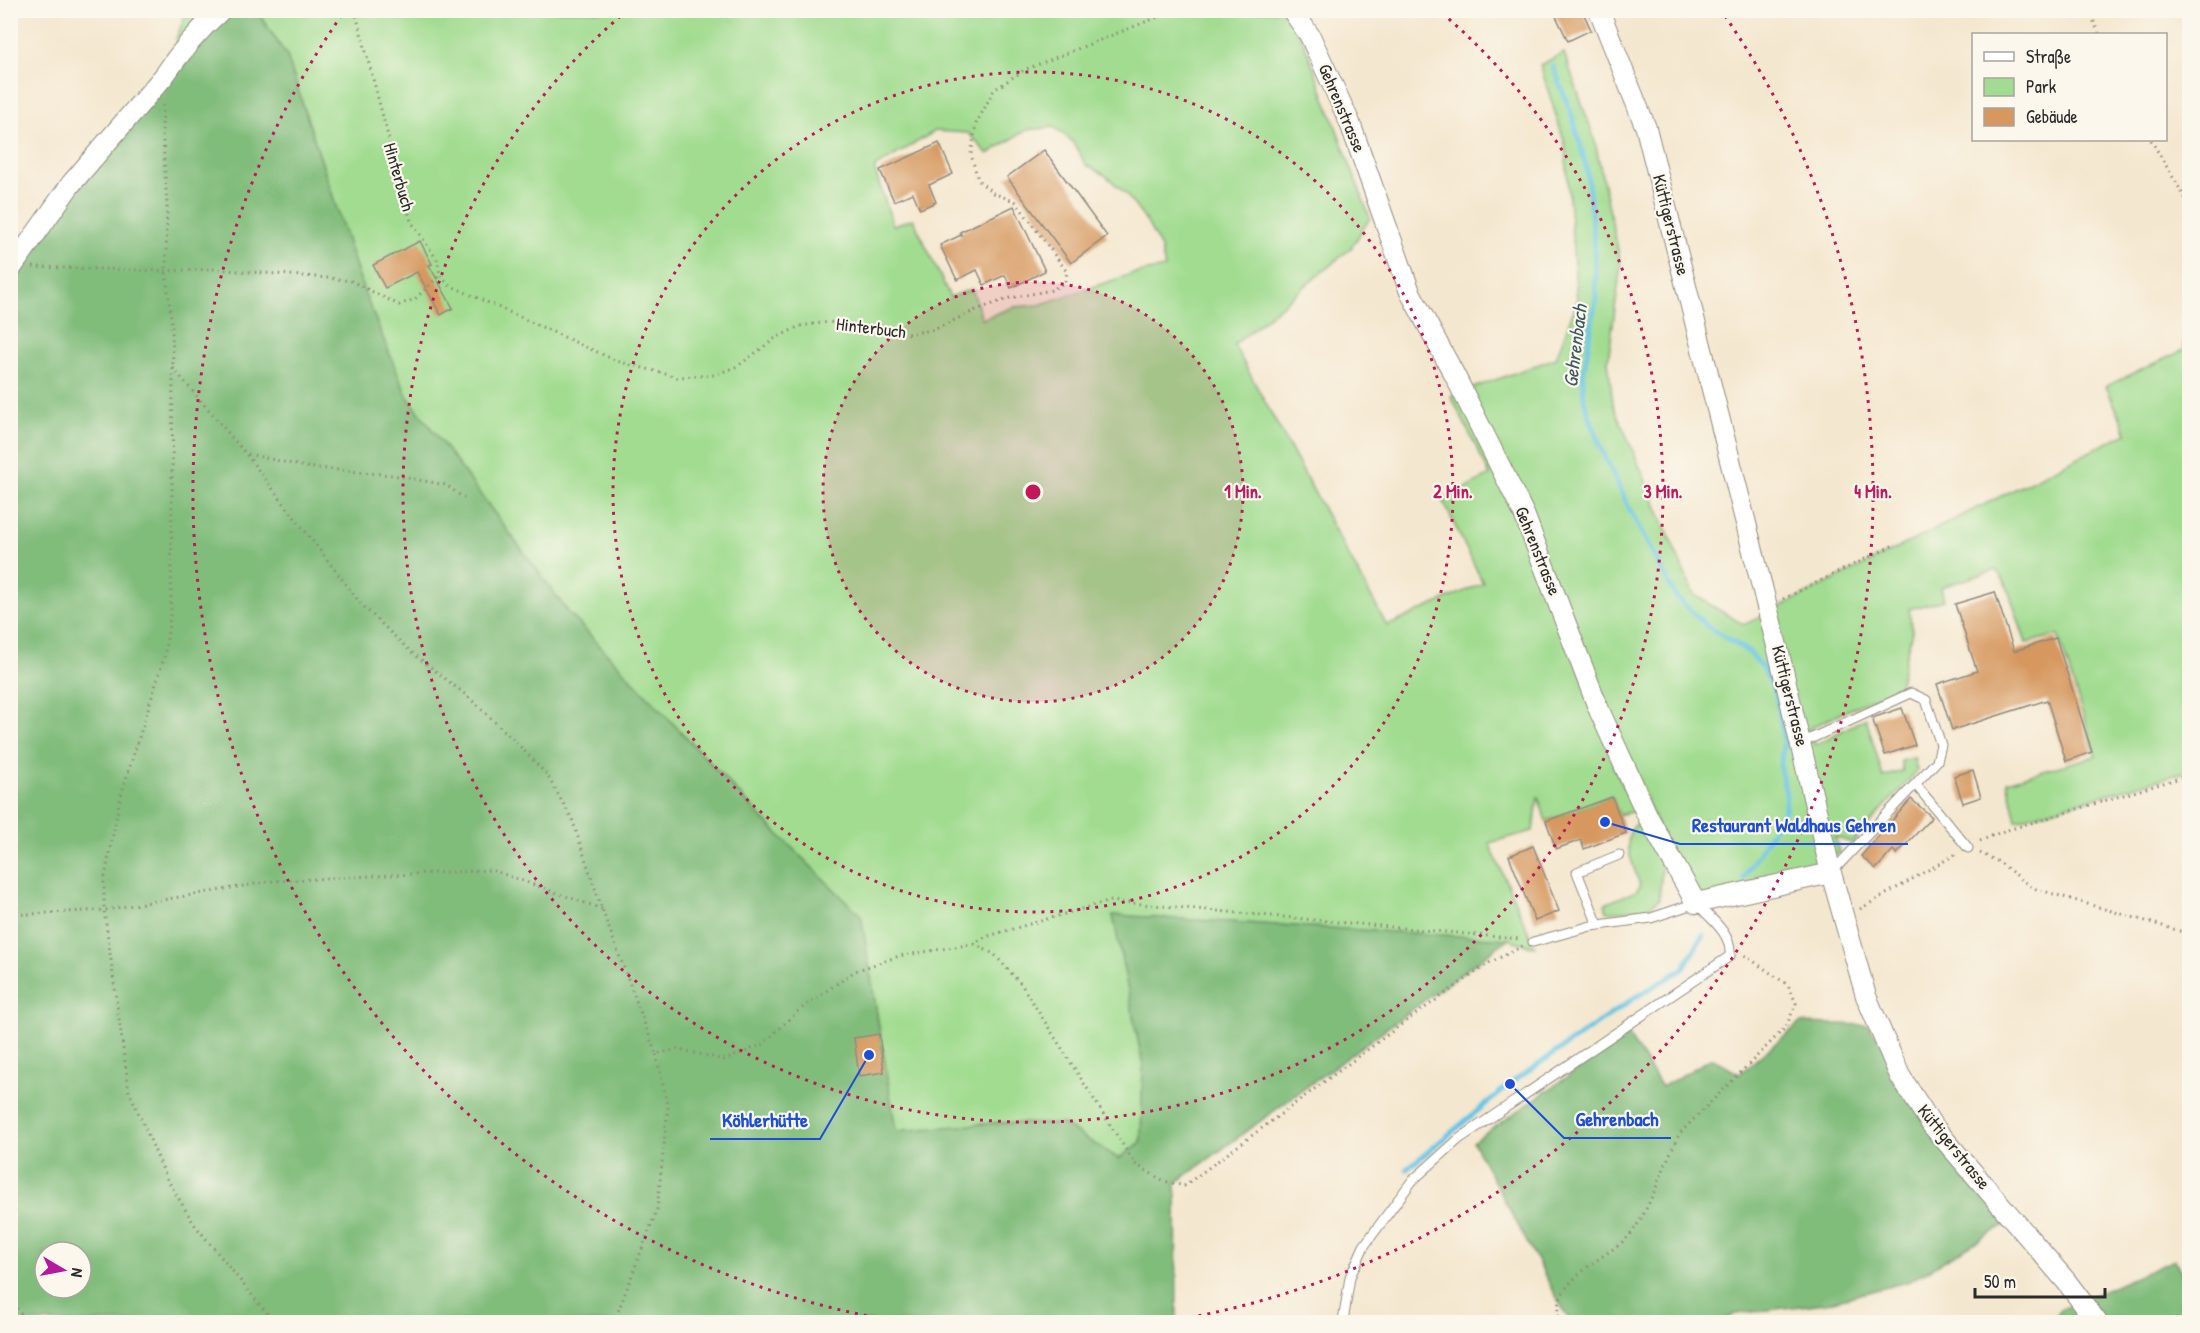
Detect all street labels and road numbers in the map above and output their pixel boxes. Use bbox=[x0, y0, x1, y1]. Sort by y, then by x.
street label: Gehrenstrasse bbox=[1313, 60, 1372, 156]
street label: Hinterbuch bbox=[378, 140, 421, 214]
street label: Küttigerstrasse bbox=[1647, 172, 1696, 278]
street label: Hinterbuch bbox=[835, 311, 908, 344]
street label: Gehrenstrasse bbox=[1509, 503, 1568, 599]
street label: Küttigerstrasse bbox=[1766, 643, 1815, 749]
street label: Küttigerstrasse bbox=[1912, 1099, 1997, 1195]

